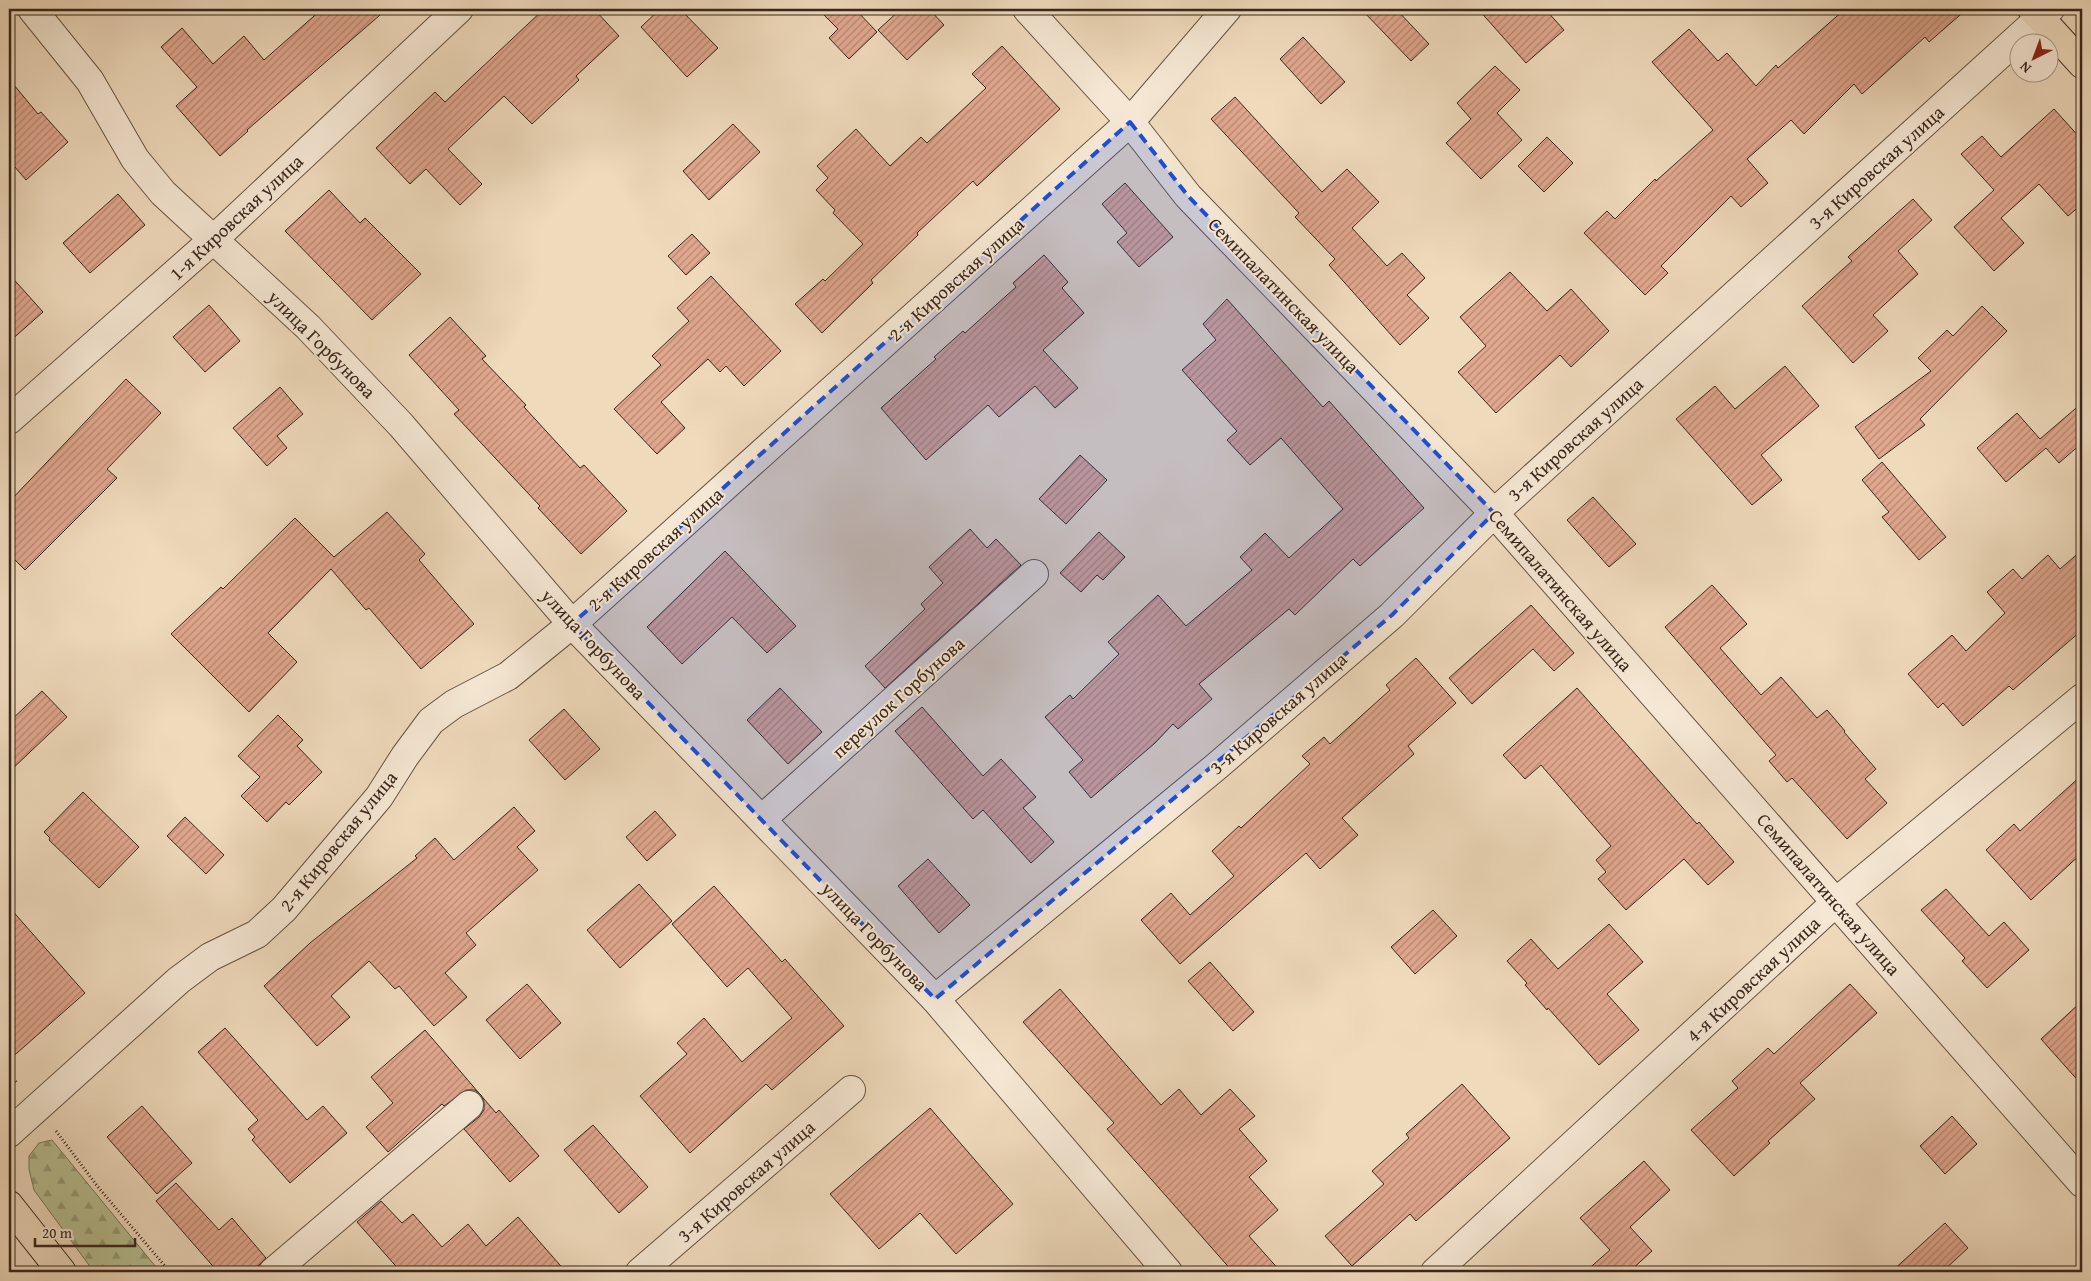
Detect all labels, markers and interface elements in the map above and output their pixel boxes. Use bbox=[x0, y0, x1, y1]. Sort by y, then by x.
north arrow bbox=[2008, 32, 2058, 82]
text: N bbox=[2015, 57, 2035, 78]
street label: 3-я Кировская улица bbox=[1802, 98, 1950, 236]
street label: 1-я Кировская улица bbox=[163, 147, 309, 287]
street label: 2-я Кировская улица bbox=[882, 210, 1030, 348]
street label: Семипалатинская улица bbox=[1202, 211, 1366, 379]
street label: улица Горбунова bbox=[261, 283, 382, 404]
street label: 3-я Кировская улица bbox=[1501, 370, 1649, 508]
street label: 2-я Кировская улица bbox=[581, 480, 729, 618]
street label: Семипалатинская улица bbox=[1482, 503, 1640, 677]
street label: улица Горбунова bbox=[534, 581, 653, 706]
street label: переулок Горбунова bbox=[825, 630, 971, 764]
street label: 3-я Кировская улица bbox=[1203, 645, 1353, 781]
street label: 2-я Кировская улица bbox=[272, 765, 404, 917]
street label: Семипалатинская улица bbox=[1750, 807, 1908, 981]
street label: улица Горбунова bbox=[815, 874, 935, 997]
street label: 4-я Кировская улица bbox=[1680, 909, 1826, 1049]
street label: 3-я Кировская улица bbox=[671, 1113, 821, 1249]
scale bar bbox=[35, 1216, 135, 1248]
text: 20 m bbox=[42, 1222, 73, 1243]

